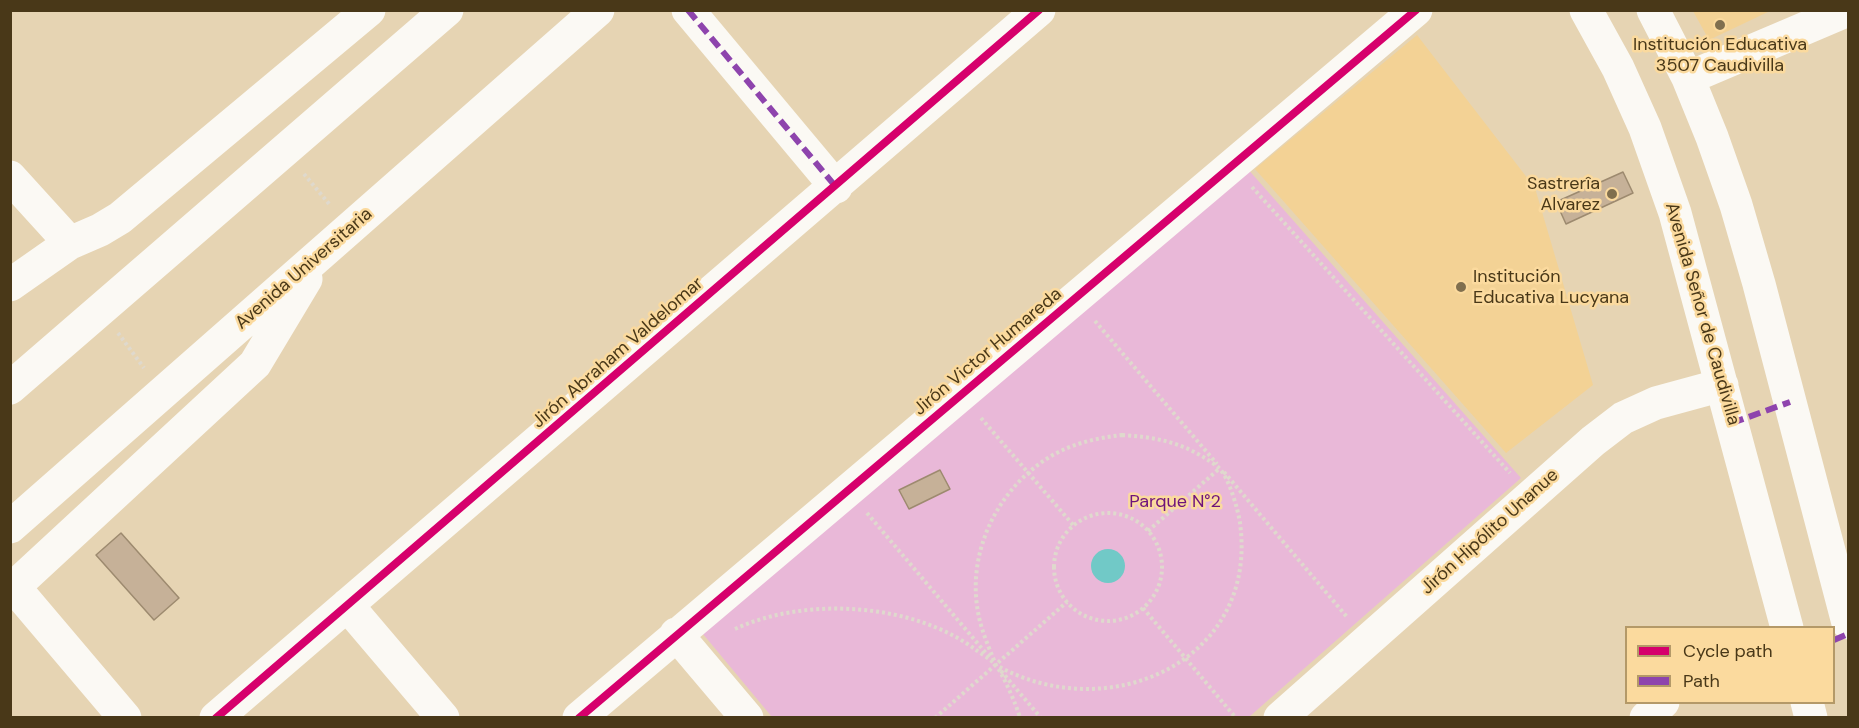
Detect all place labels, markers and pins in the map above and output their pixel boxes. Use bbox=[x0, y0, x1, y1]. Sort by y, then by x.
marker: Institución Educativa 3507 Caudivilla bbox=[1713, 18, 1727, 32]
place label: Institución Educativa 3507 Caudivilla bbox=[1633, 34, 1807, 76]
place label: Sastrerîa Alvarez bbox=[1527, 173, 1600, 216]
marker: Sastrerîa Alvarez bbox=[1605, 187, 1619, 201]
place label: Institución Educativa Lucyana bbox=[1473, 266, 1629, 308]
marker: Institución Educativa Lucyana bbox=[1454, 280, 1468, 294]

